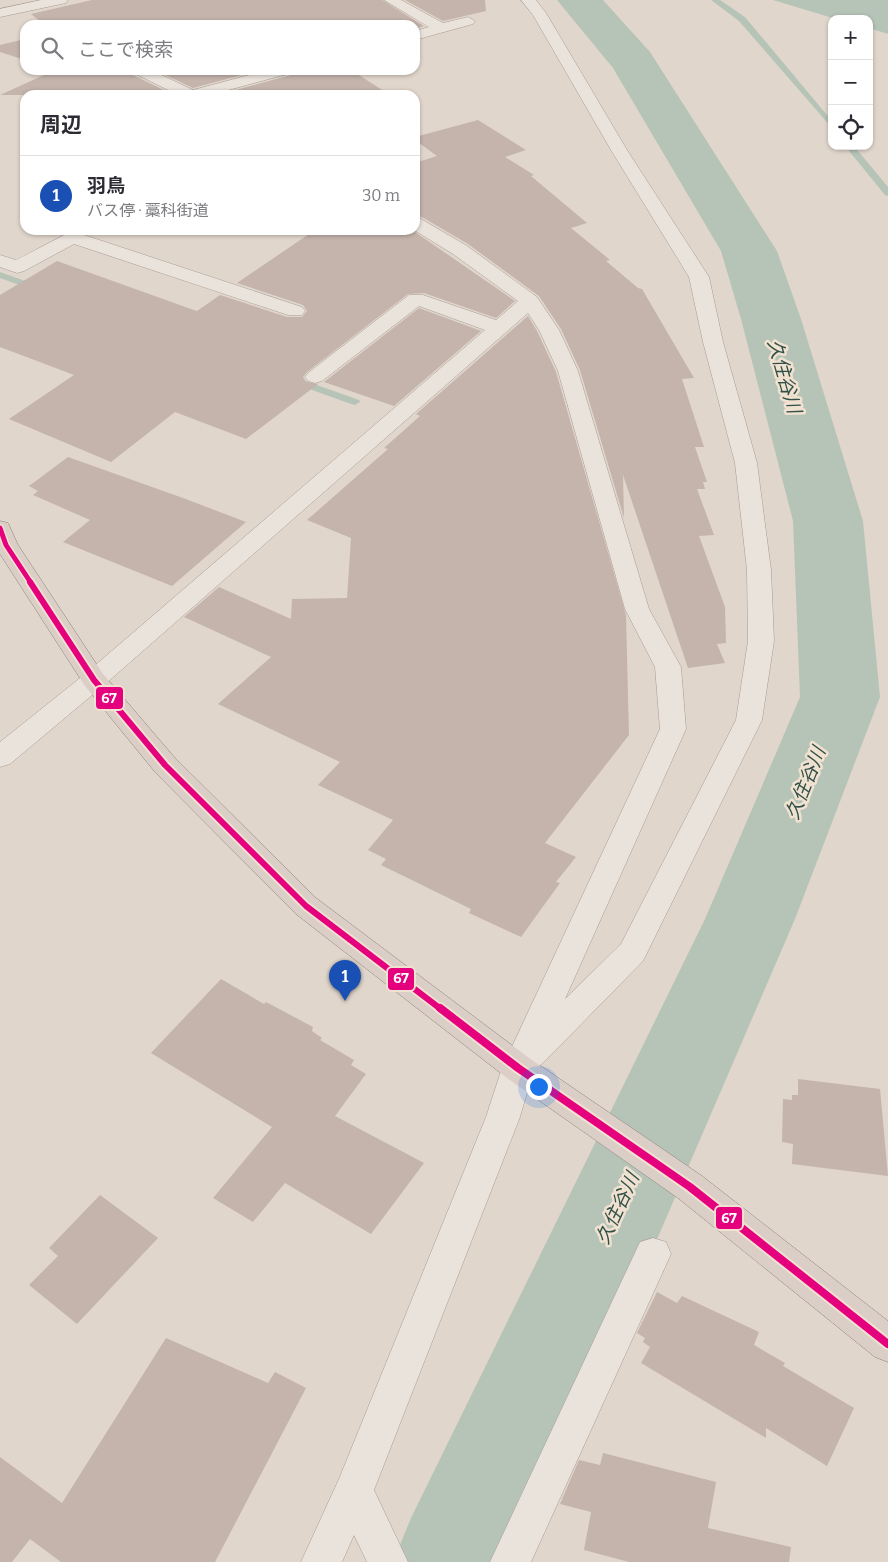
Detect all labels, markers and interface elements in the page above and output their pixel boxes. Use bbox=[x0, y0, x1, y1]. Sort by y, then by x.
map controls bbox=[828, 15, 873, 150]
button: + bbox=[828, 15, 873, 60]
search box bbox=[20, 20, 420, 75]
icon: search bbox=[38, 34, 66, 62]
text: ここで検索 bbox=[78, 38, 173, 61]
button: − bbox=[828, 60, 873, 105]
button: locate bbox=[828, 105, 873, 150]
text: 周辺 bbox=[40, 112, 82, 138]
text: 羽鳥 bbox=[87, 174, 125, 197]
text: 1 bbox=[53, 186, 59, 205]
text: 30 m bbox=[362, 186, 400, 205]
text: バス停 · 藁科街道 bbox=[87, 201, 209, 220]
water label: 久住谷川 bbox=[763, 336, 807, 418]
line badge: 67 bbox=[95, 686, 124, 710]
text: 67 bbox=[101, 690, 117, 707]
water label: 久住谷川 bbox=[781, 742, 831, 823]
pin: 1 bbox=[329, 960, 361, 1001]
line badge: 67 bbox=[387, 967, 415, 991]
text: 67 bbox=[393, 970, 409, 987]
your location bbox=[526, 1074, 552, 1100]
water label: 久住谷川 bbox=[591, 1167, 645, 1248]
line badge: 67 bbox=[715, 1206, 743, 1230]
text: 67 bbox=[721, 1210, 737, 1227]

